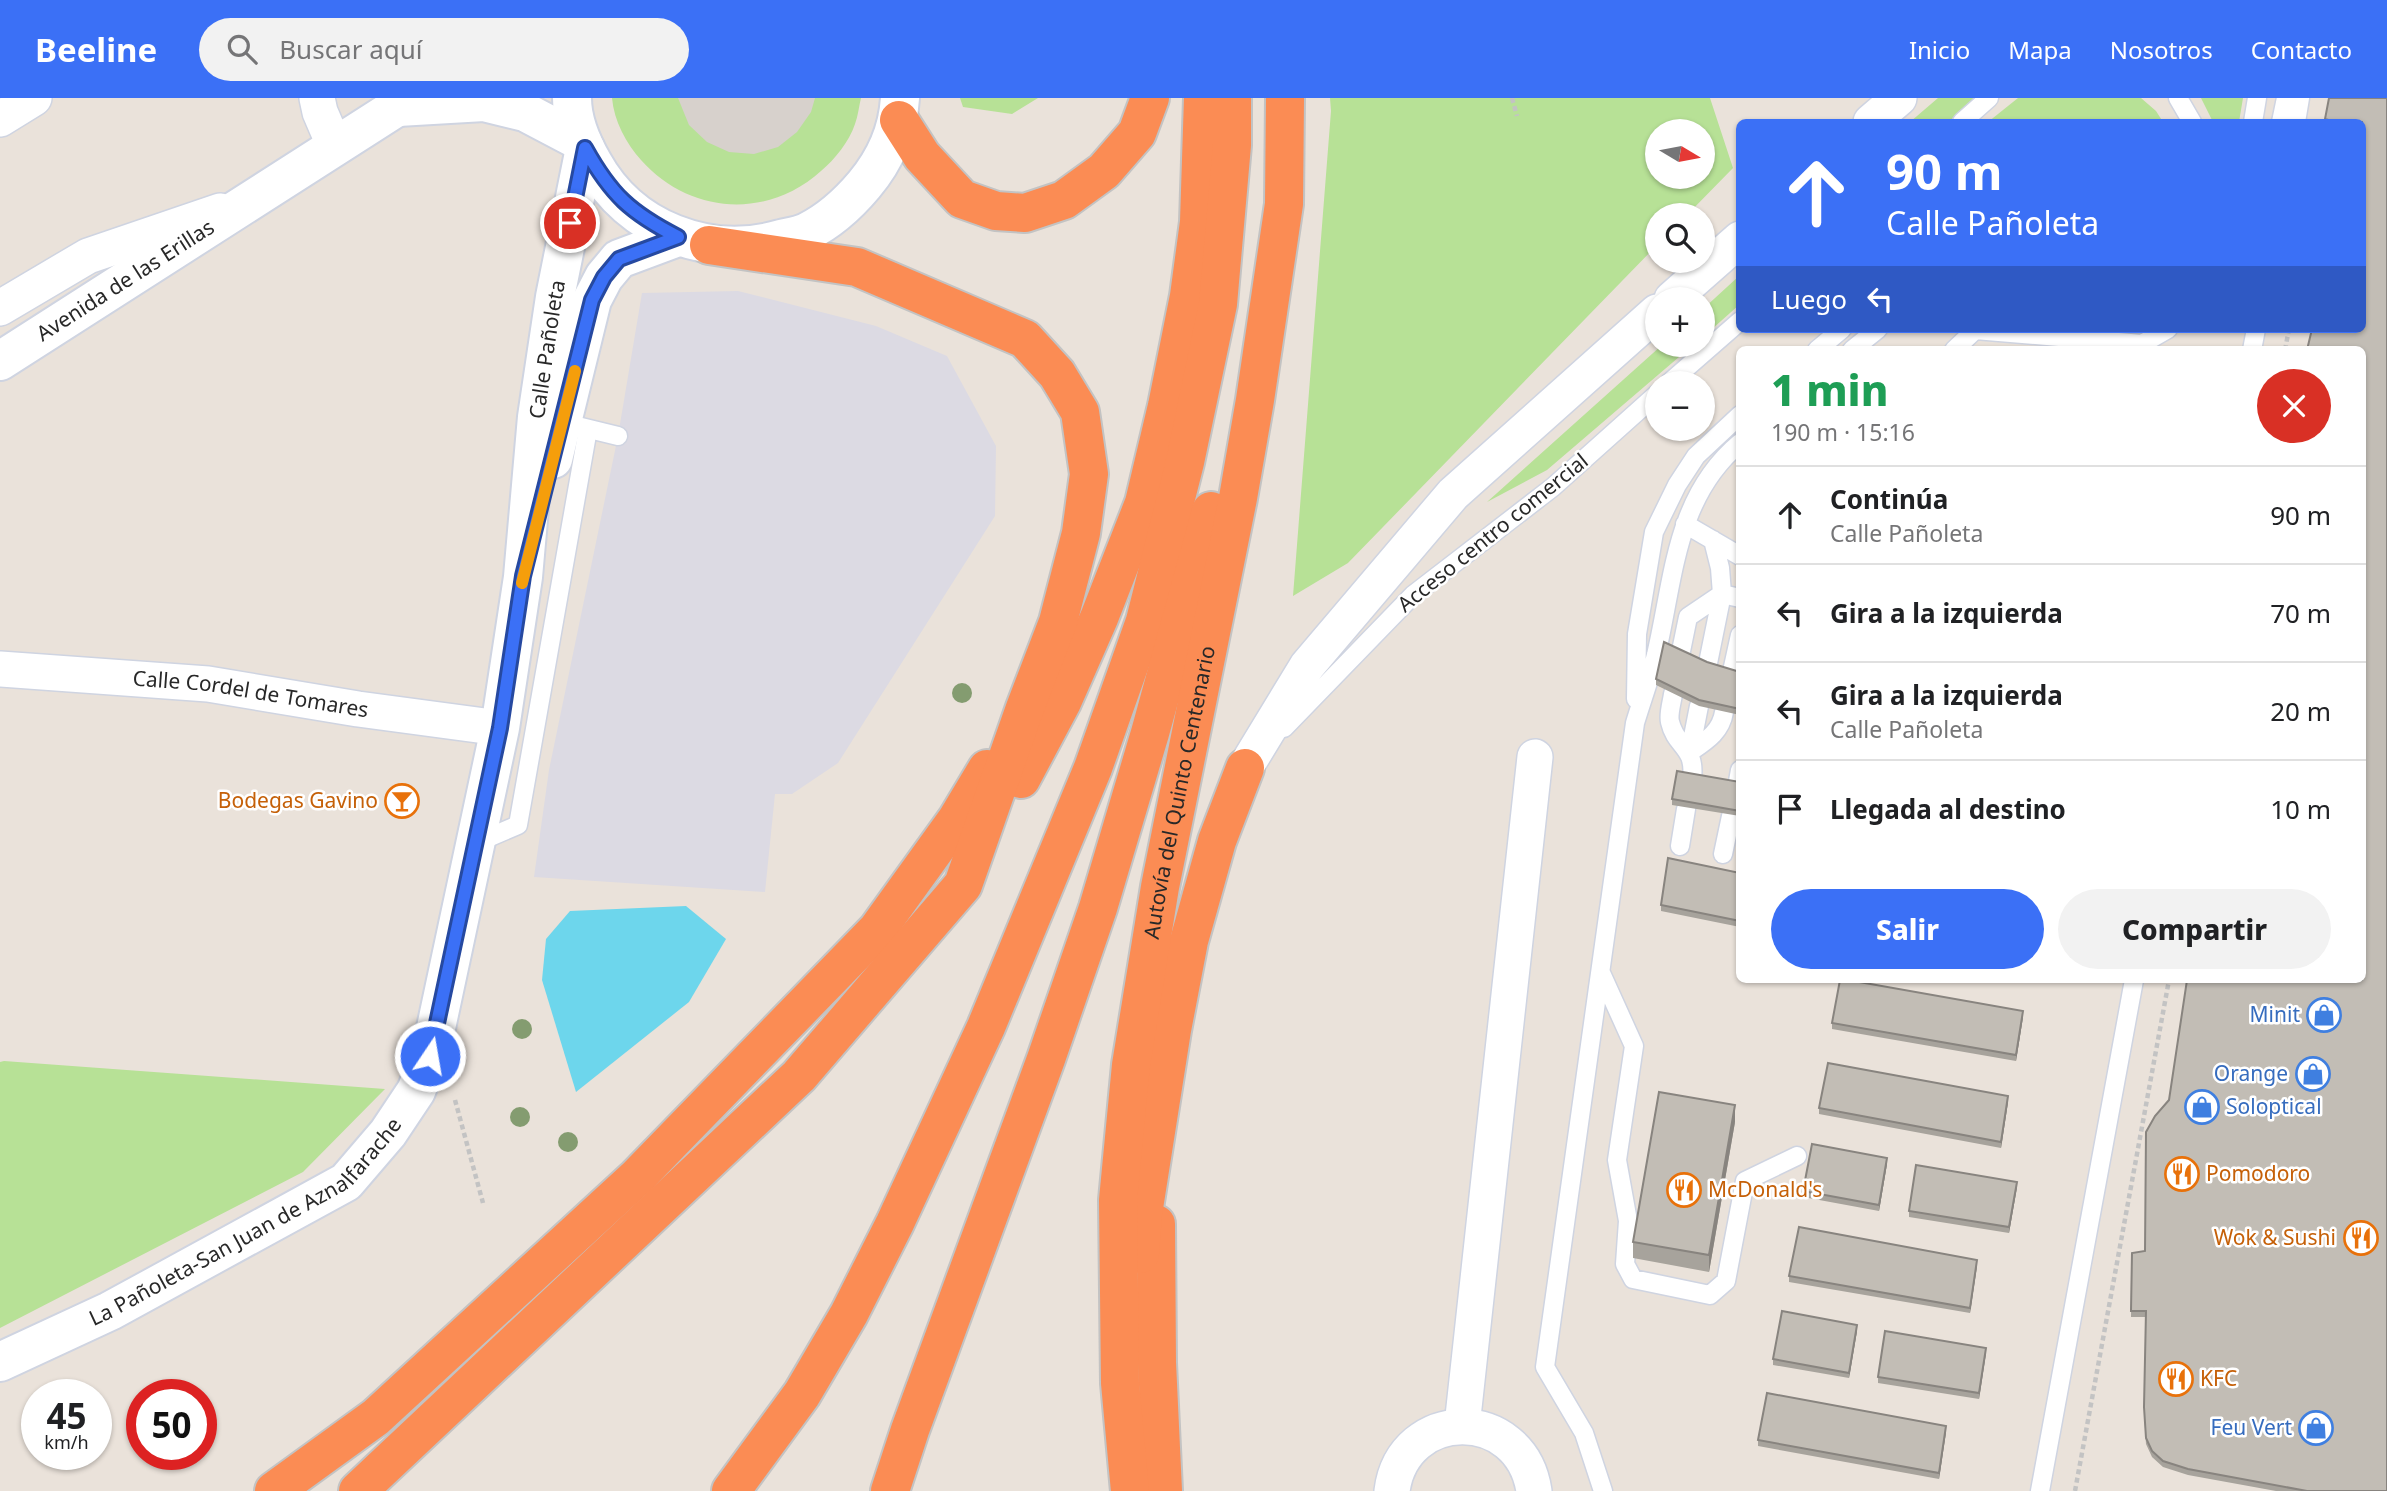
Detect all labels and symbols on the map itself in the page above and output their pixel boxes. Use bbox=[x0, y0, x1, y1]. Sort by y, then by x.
north arrow bbox=[1645, 119, 1715, 189]
pin bbox=[540, 193, 600, 253]
street label: Avenida de las Erillas bbox=[31, 213, 219, 347]
street label: Calle Pañoleta bbox=[522, 277, 571, 421]
street label: Acceso centro comercial bbox=[1391, 447, 1594, 618]
street label: Autovía del Quinto Centenario bbox=[1137, 643, 1221, 941]
street label: Calle Cordel de Tomares bbox=[132, 664, 370, 723]
bar icon: Bodegas Gavino bbox=[383, 782, 421, 820]
place label: Bodegas Gavino bbox=[218, 786, 378, 814]
shop icon: Minit bbox=[2305, 996, 2343, 1034]
place label: Minit bbox=[2250, 1000, 2300, 1028]
position arrow bbox=[393, 1019, 467, 1093]
shop icon: Orange bbox=[2294, 1055, 2332, 1093]
place label: Orange bbox=[2214, 1059, 2288, 1087]
shop icon: Soloptical bbox=[2183, 1088, 2221, 1126]
place label: Soloptical bbox=[2226, 1092, 2322, 1120]
street label: La Pañoleta-San Juan de Aznalfarache bbox=[84, 1112, 407, 1332]
restaurant icon: Pomodoro bbox=[2163, 1155, 2201, 1193]
place label: Pomodoro bbox=[2206, 1159, 2310, 1187]
restaurant icon: McDonald's bbox=[1665, 1171, 1703, 1209]
place label: McDonald's bbox=[1708, 1175, 1822, 1203]
restaurant icon: Wok & Sushi bbox=[2342, 1219, 2380, 1257]
place label: Wok & Sushi bbox=[2214, 1223, 2336, 1251]
restaurant icon: KFC bbox=[2157, 1360, 2195, 1398]
place label: KFC bbox=[2200, 1364, 2237, 1392]
speed limit sign: 50 bbox=[126, 1379, 217, 1470]
shop icon: Feu Vert bbox=[2297, 1409, 2335, 1447]
place label: Feu Vert bbox=[2211, 1413, 2292, 1441]

